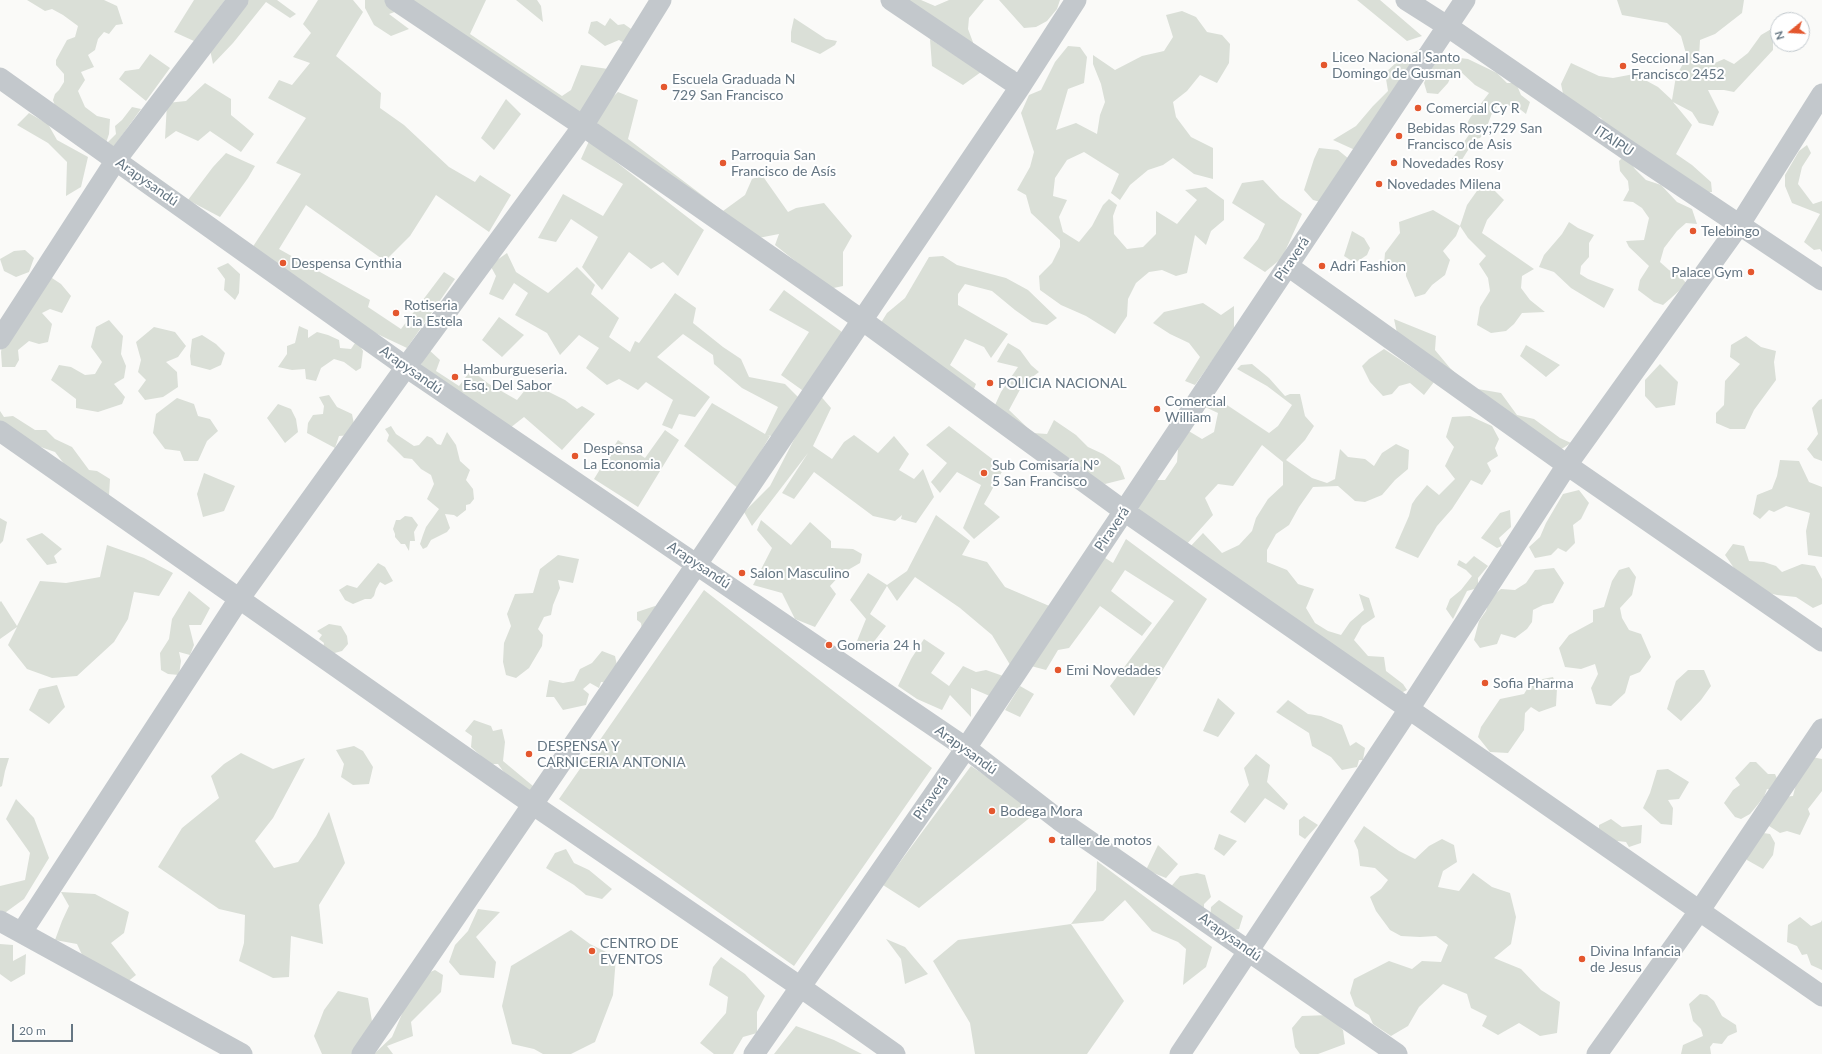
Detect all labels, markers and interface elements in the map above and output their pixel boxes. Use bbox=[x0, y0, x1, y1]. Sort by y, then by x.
north arrow bbox=[1770, 12, 1810, 52]
text: N bbox=[1772, 30, 1787, 42]
place label: Liceo Nacional Santo Domingo de Gusman bbox=[1332, 49, 1461, 82]
place label: Seccional San Francisco 2452 bbox=[1631, 50, 1725, 82]
marker: Liceo Nacional Santo Domingo de Gusman bbox=[1319, 60, 1329, 70]
marker: Seccional San Francisco 2452 bbox=[1618, 61, 1628, 71]
place label: Escuela Graduada N 729 San Francisco bbox=[672, 71, 795, 104]
marker: Escuela Graduada N 729 San Francisco bbox=[659, 82, 669, 92]
place label: Comercial Cy R bbox=[1426, 100, 1519, 116]
marker: Comercial Cy R bbox=[1413, 103, 1423, 113]
place label: Bebidas Rosy;729 San Francisco de Asis bbox=[1407, 120, 1542, 152]
street label: ITAIPU bbox=[1591, 122, 1637, 160]
marker: Bebidas Rosy;729 San Francisco de Asis bbox=[1394, 131, 1404, 141]
place label: Parroquia San Francisco de Asís bbox=[731, 147, 836, 180]
street label: Arapysandú bbox=[112, 154, 182, 210]
place label: Novedades Rosy bbox=[1402, 155, 1504, 171]
marker: Parroquia San Francisco de Asís bbox=[718, 158, 728, 168]
marker: Novedades Rosy bbox=[1389, 158, 1399, 168]
place label: Novedades Milena bbox=[1387, 176, 1501, 192]
marker: Novedades Milena bbox=[1374, 179, 1384, 189]
place label: Telebingo bbox=[1701, 223, 1760, 239]
marker: Telebingo bbox=[1688, 226, 1698, 236]
street label: Piraverá bbox=[1271, 234, 1313, 284]
place label: Despensa Cynthia bbox=[291, 255, 402, 271]
marker: Despensa Cynthia bbox=[278, 258, 288, 268]
place label: Adri Fashion bbox=[1330, 258, 1406, 274]
marker: Adri Fashion bbox=[1317, 261, 1327, 271]
place label: Palace Gym bbox=[1671, 264, 1743, 280]
marker: Palace Gym bbox=[1746, 267, 1756, 277]
place label: Rotiseria Tia Estela bbox=[404, 297, 463, 330]
marker: Rotiseria Tia Estela bbox=[391, 308, 401, 318]
street label: Arapysandú bbox=[376, 342, 446, 398]
place label: Hamburgueseria. Esq. Del Sabor bbox=[463, 361, 567, 394]
marker: Hamburgueseria. Esq. Del Sabor bbox=[450, 372, 460, 382]
place label: POLICIA NACIONAL bbox=[998, 375, 1127, 391]
marker: POLICIA NACIONAL bbox=[985, 378, 995, 388]
place label: Comercial William bbox=[1165, 393, 1226, 426]
marker: Comercial William bbox=[1152, 404, 1162, 414]
place label: Despensa La Economia bbox=[583, 440, 661, 472]
marker: Despensa La Economia bbox=[570, 451, 580, 461]
place label: Sub Comisaría N° 5 San Francisco bbox=[992, 457, 1099, 490]
marker: Sub Comisaría N° 5 San Francisco bbox=[979, 468, 989, 478]
street label: Piraverá bbox=[1091, 504, 1133, 554]
street label: Arapysandú bbox=[664, 538, 734, 592]
place label: Salon Masculino bbox=[750, 565, 850, 581]
marker: Salon Masculino bbox=[737, 568, 747, 578]
place label: Gomeria 24 h bbox=[837, 637, 921, 653]
marker: Gomeria 24 h bbox=[824, 640, 834, 650]
place label: Emi Novedades bbox=[1066, 662, 1161, 678]
marker: Emi Novedades bbox=[1053, 665, 1063, 675]
place label: Sofia Pharma bbox=[1493, 675, 1574, 691]
marker: Sofia Pharma bbox=[1480, 678, 1490, 688]
street label: Arapysandú bbox=[932, 722, 1000, 778]
place label: DESPENSA Y CARNICERIA ANTONIA bbox=[537, 738, 686, 770]
marker: DESPENSA Y CARNICERIA ANTONIA bbox=[524, 749, 534, 759]
street label: Piraverá bbox=[910, 773, 952, 823]
place label: Bodega Mora bbox=[1000, 803, 1083, 819]
marker: Bodega Mora bbox=[987, 806, 997, 816]
place label: taller de motos bbox=[1060, 832, 1152, 848]
marker: taller de motos bbox=[1047, 835, 1057, 845]
street label: Arapysandú bbox=[1195, 909, 1265, 965]
place label: CENTRO DE EVENTOS bbox=[600, 935, 679, 968]
place label: Divina Infancia de Jesus bbox=[1590, 943, 1681, 976]
marker: CENTRO DE EVENTOS bbox=[587, 946, 597, 956]
marker: Divina Infancia de Jesus bbox=[1577, 954, 1587, 964]
scale bar bbox=[14, 1016, 75, 1042]
text: 20 m bbox=[19, 1023, 46, 1038]

